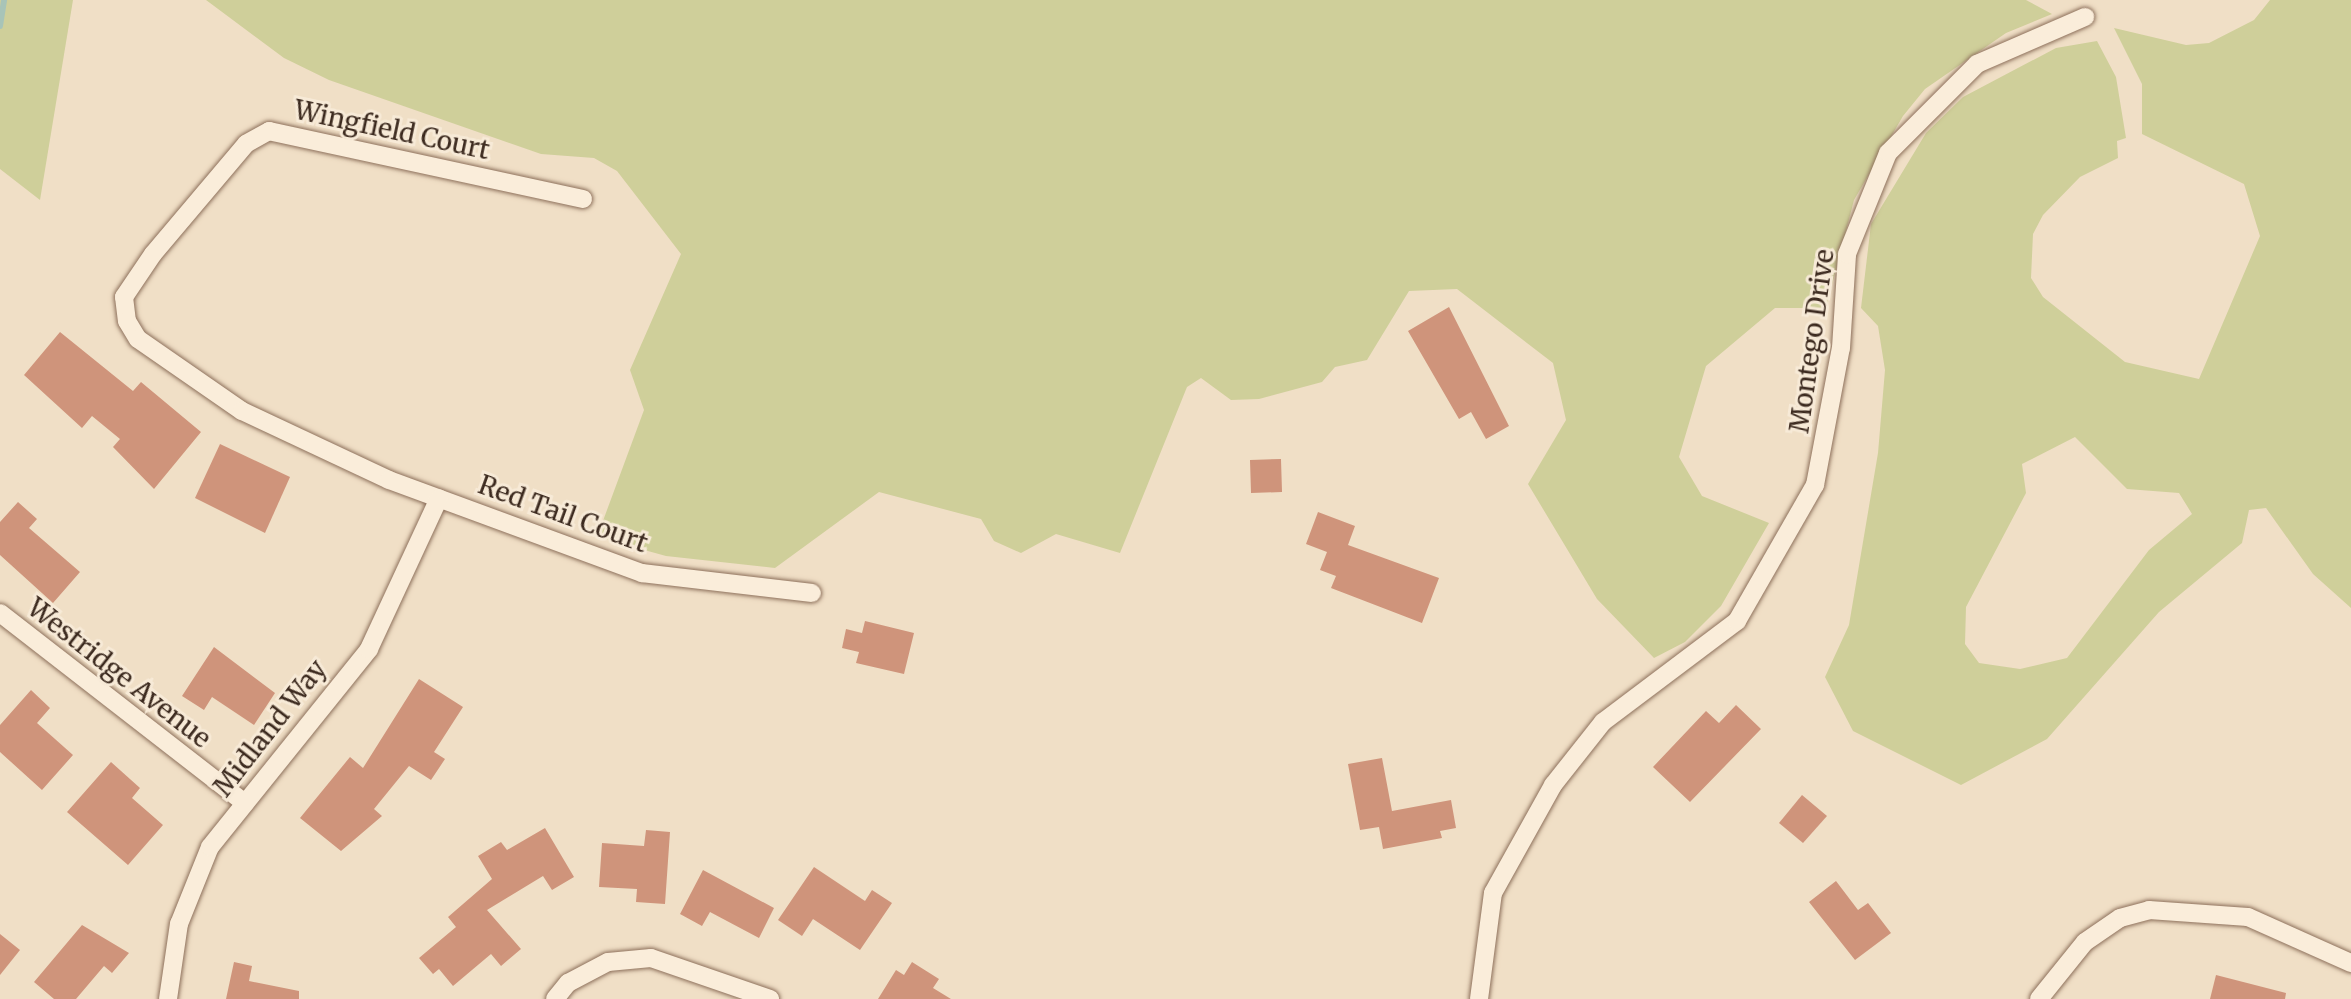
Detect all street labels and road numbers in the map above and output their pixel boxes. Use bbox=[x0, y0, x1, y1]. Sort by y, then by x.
street label: Wingfield Court bbox=[291, 94, 493, 166]
street label: Montego Drive bbox=[1784, 247, 1840, 435]
street label: Red Tail Court bbox=[474, 469, 652, 559]
street label: Westridge Avenue bbox=[21, 592, 217, 754]
street label: Midland Way bbox=[207, 654, 333, 802]

